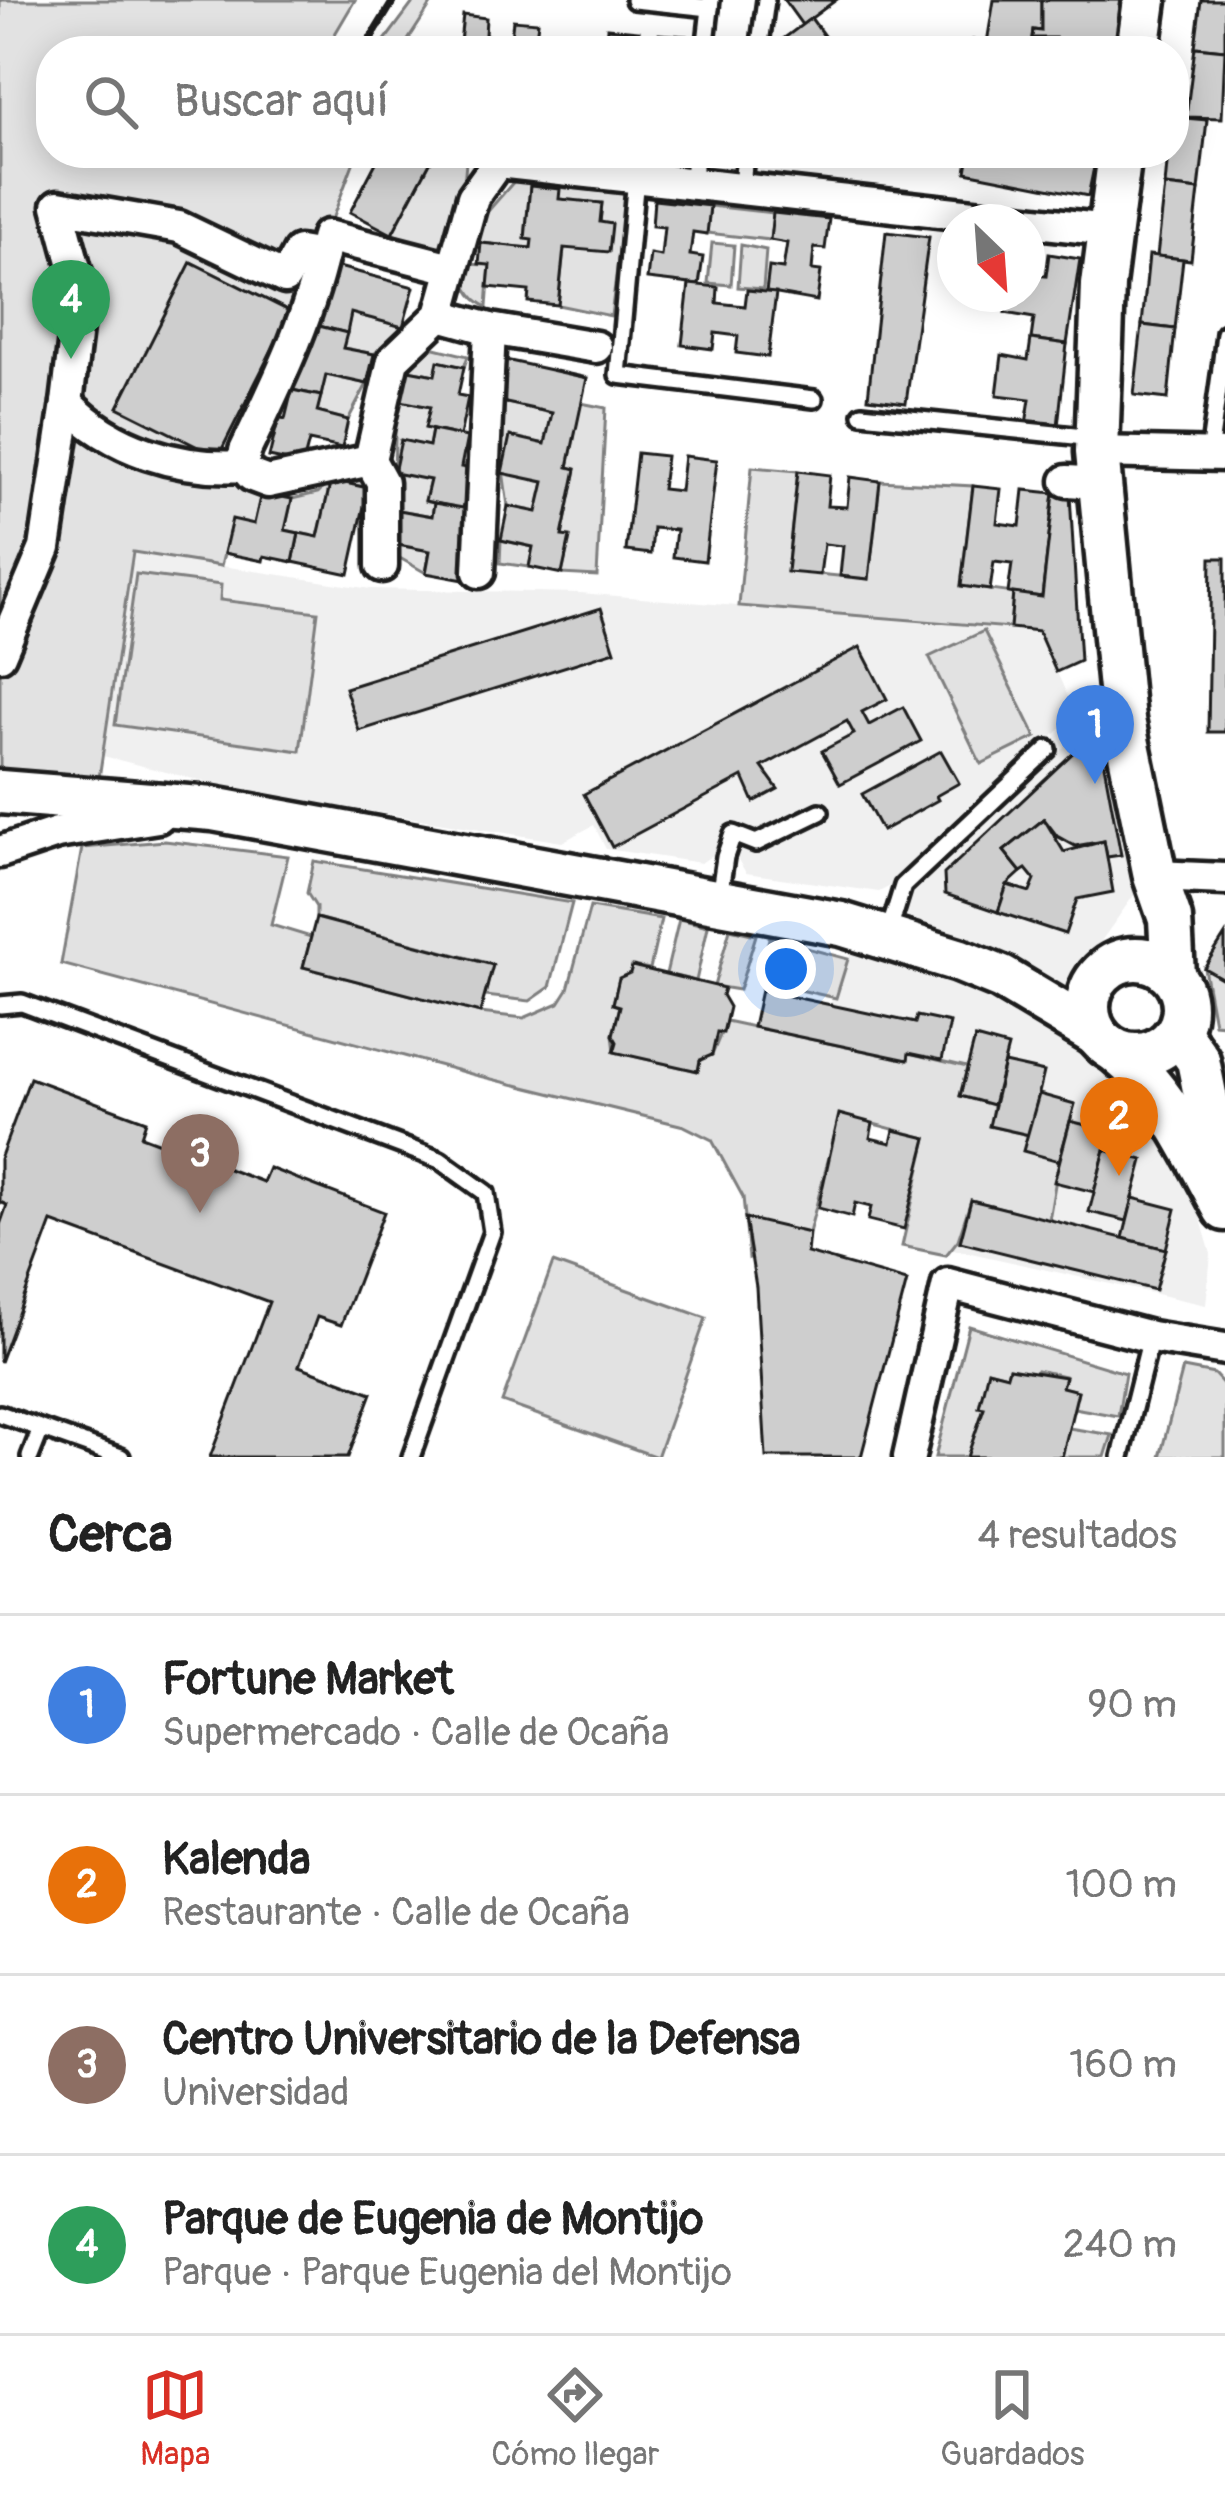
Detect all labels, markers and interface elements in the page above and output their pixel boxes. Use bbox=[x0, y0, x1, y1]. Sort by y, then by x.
search box bbox=[36, 36, 1189, 168]
icon: search bbox=[78, 69, 144, 135]
text: Buscar aquí bbox=[174, 74, 389, 130]
north arrow bbox=[937, 204, 1045, 312]
pin: 4 bbox=[32, 260, 110, 359]
pin: 1 bbox=[1056, 685, 1134, 784]
your location bbox=[756, 939, 816, 999]
pin: 2 bbox=[1080, 1077, 1158, 1176]
pin: 3 bbox=[161, 1114, 239, 1213]
text: Cerca bbox=[48, 1503, 172, 1567]
text: 4 resultados bbox=[977, 1511, 1177, 1560]
text: Fortune Market bbox=[162, 1652, 454, 1708]
text: 1 bbox=[79, 1680, 95, 1729]
text: 90 m bbox=[1087, 1680, 1177, 1729]
text: Supermercado · Calle de Ocaña bbox=[162, 1708, 669, 1757]
text: Kalenda bbox=[162, 1832, 311, 1888]
text: 2 bbox=[76, 1860, 98, 1909]
text: 100 m bbox=[1065, 1860, 1177, 1909]
text: Restaurante · Calle de Ocaña bbox=[162, 1888, 630, 1937]
text: Centro Universitario de la Defensa bbox=[162, 2012, 800, 2068]
text: 3 bbox=[76, 2040, 98, 2089]
text: 160 m bbox=[1069, 2040, 1177, 2089]
text: Universidad bbox=[162, 2068, 349, 2117]
text: Parque de Eugenia de Montijo bbox=[162, 2192, 703, 2248]
text: 4 bbox=[76, 2220, 98, 2269]
text: 240 m bbox=[1063, 2220, 1177, 2269]
text: Parque · Parque Eugenia del Montijo bbox=[162, 2248, 732, 2297]
tab: Mapa bbox=[140, 2362, 210, 2475]
tab: Cómo llegar bbox=[491, 2362, 659, 2475]
tab: Guardados bbox=[940, 2362, 1085, 2475]

